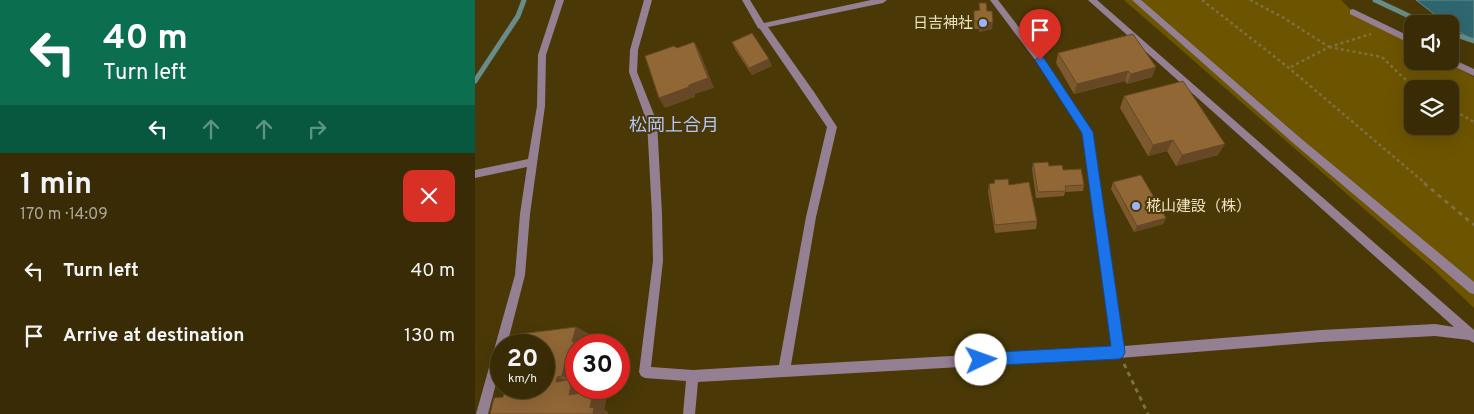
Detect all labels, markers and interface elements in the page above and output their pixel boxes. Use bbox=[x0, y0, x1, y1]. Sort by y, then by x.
pin bbox=[1019, 9, 1061, 60]
place label: 日吉神社 bbox=[913, 15, 973, 34]
map controls bbox=[1404, 15, 1459, 135]
button: sound bbox=[1404, 15, 1459, 70]
icon: arrive bbox=[1026, 16, 1054, 44]
text: 40 m bbox=[103, 17, 188, 61]
marker: 日吉神社 bbox=[977, 17, 989, 29]
icon: left bbox=[20, 20, 85, 85]
text: Turn left bbox=[103, 60, 186, 87]
button: layers bbox=[1404, 80, 1459, 135]
icon: left bbox=[144, 115, 172, 143]
icon: ahead bbox=[197, 115, 225, 143]
icon: ahead bbox=[250, 115, 278, 143]
icon: right bbox=[303, 115, 331, 143]
district label: 松岡上合月 bbox=[629, 115, 719, 138]
text: 1 min bbox=[20, 167, 92, 204]
button: close bbox=[403, 170, 455, 222]
place label: 椛山建設（株） bbox=[1146, 197, 1251, 217]
marker: 椛山建設（株） bbox=[1130, 200, 1142, 212]
text: 170 m · 14:09 bbox=[20, 205, 108, 225]
icon: left bbox=[20, 257, 48, 285]
text: Turn left bbox=[63, 259, 139, 283]
text: 40 m bbox=[410, 259, 455, 283]
icon: arrive bbox=[20, 322, 48, 350]
text: Arrive at destination bbox=[63, 324, 244, 348]
text: 130 m bbox=[404, 324, 455, 348]
position arrow bbox=[954, 333, 1006, 385]
speed limit sign: 30 bbox=[565, 334, 630, 399]
text: 20 bbox=[507, 344, 538, 376]
text: km/h bbox=[508, 371, 537, 387]

